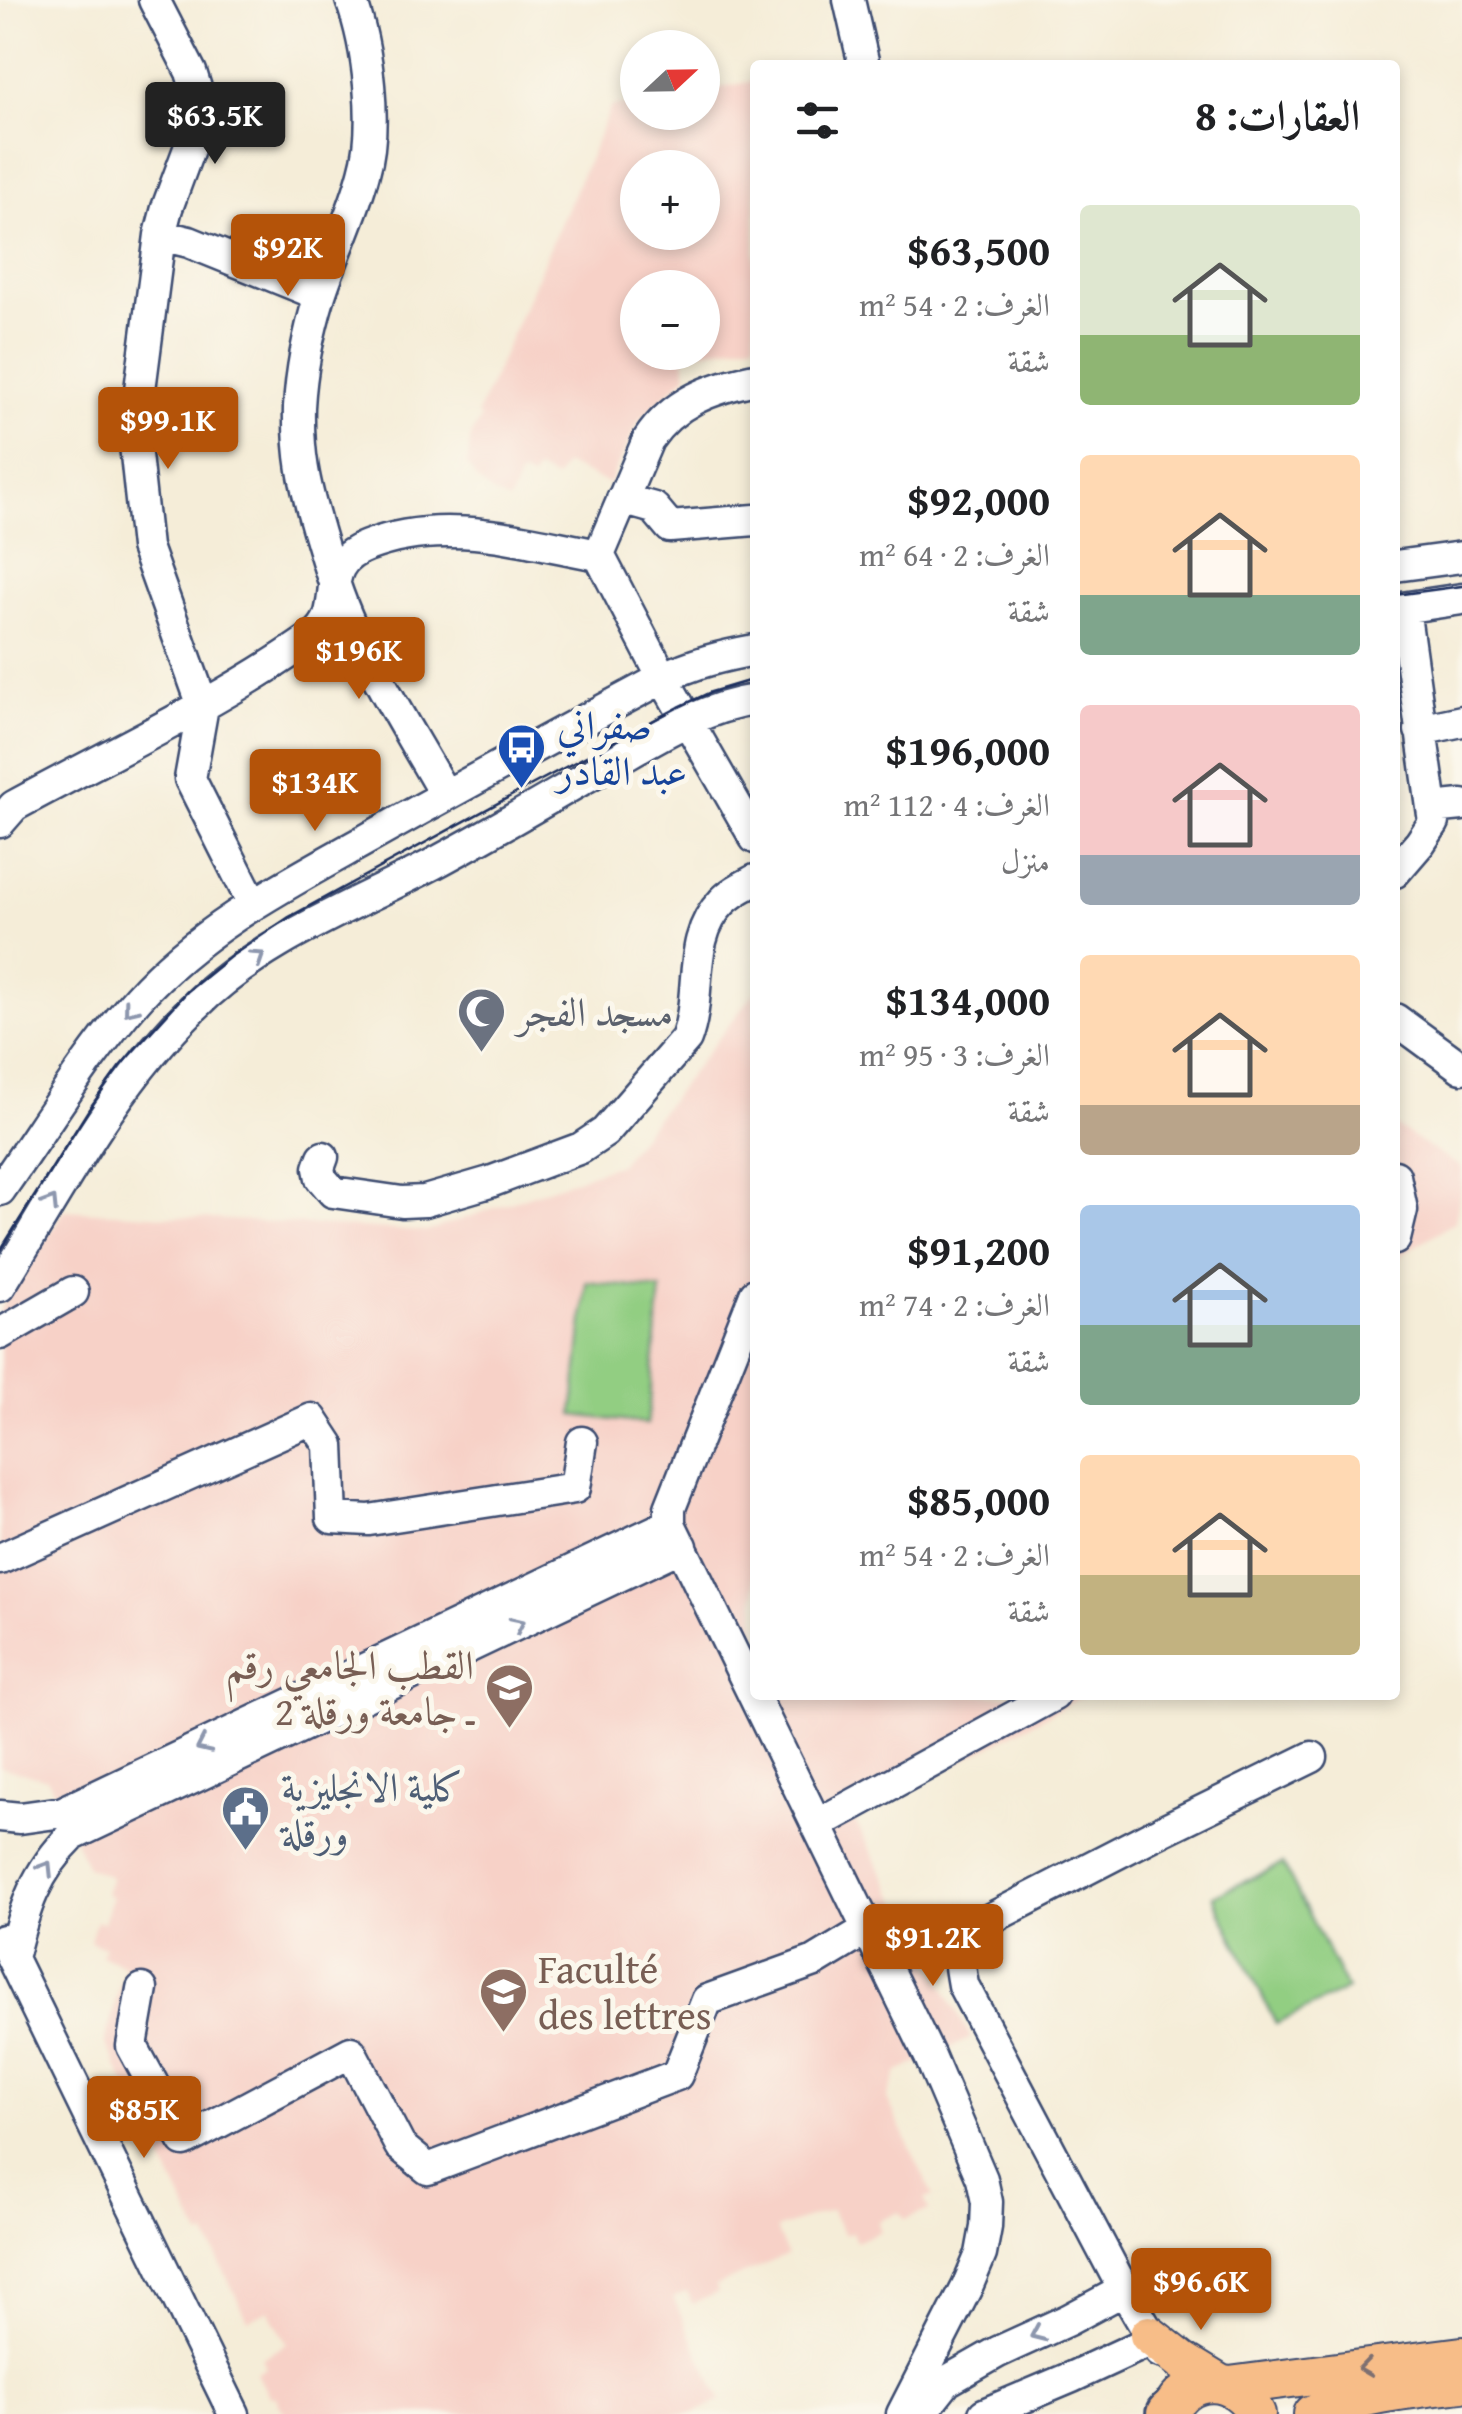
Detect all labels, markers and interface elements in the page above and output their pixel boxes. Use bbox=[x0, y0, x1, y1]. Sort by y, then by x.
north arrow bbox=[620, 30, 720, 130]
map controls bbox=[620, 30, 720, 370]
pin: $63.5K bbox=[134, 82, 296, 167]
text: العقارات: 8 bbox=[1195, 84, 1360, 145]
text: $63.5K bbox=[167, 91, 263, 138]
icon: filters bbox=[790, 93, 845, 148]
button: + bbox=[620, 150, 720, 250]
pin: $92K bbox=[229, 214, 347, 299]
text: $63,500 bbox=[908, 219, 1050, 280]
text: $92K bbox=[253, 223, 323, 270]
icon: home bbox=[1160, 245, 1280, 365]
button: − bbox=[620, 270, 720, 370]
text: الغرف: 2 · 54 m² bbox=[859, 281, 1050, 328]
text: شقة bbox=[1008, 337, 1050, 384]
pin: $99.1K bbox=[87, 387, 249, 472]
text: $99.1K bbox=[120, 396, 216, 443]
text: $92,000 bbox=[908, 469, 1050, 530]
icon: home bbox=[1160, 495, 1280, 615]
text: الغرف: 2 · 64 m² bbox=[859, 531, 1050, 578]
text: شقة bbox=[1008, 587, 1050, 634]
pin: $196K bbox=[289, 617, 429, 702]
text: $196K bbox=[316, 626, 402, 673]
place label: صفراني عبد القادر bbox=[553, 695, 687, 800]
text: $196,000 bbox=[886, 719, 1050, 780]
bus stop icon: صفراني عبد القادر bbox=[496, 722, 548, 790]
icon: home bbox=[1160, 745, 1280, 865]
pin: $134K bbox=[245, 749, 385, 834]
text: $134K bbox=[272, 758, 358, 805]
text: الغرف: 4 · 112 m² bbox=[843, 781, 1050, 828]
text: منزل bbox=[1001, 837, 1050, 884]
one-way arrow bbox=[248, 950, 266, 969]
text: $134,000 bbox=[886, 969, 1050, 1030]
place label: مسجد الفجر bbox=[513, 982, 673, 1041]
mosque icon: مسجد الفجر bbox=[456, 986, 508, 1054]
icon: home bbox=[1160, 995, 1280, 1115]
one-way arrow bbox=[124, 998, 142, 1016]
text: الغرف: 3 · 95 m² bbox=[859, 1031, 1050, 1078]
text: شقة bbox=[1008, 1087, 1050, 1134]
one-way arrow bbox=[39, 1196, 58, 1214]
text: $91,200 bbox=[908, 1219, 1050, 1280]
icon: home bbox=[1160, 1245, 1280, 1365]
text: الغرف: 2 · 74 m² bbox=[859, 1281, 1050, 1328]
text: شقة bbox=[1008, 1337, 1050, 1384]
text: $85,000 bbox=[908, 1469, 1050, 1530]
icon: home bbox=[1160, 1495, 1280, 1615]
text: الغرف: 2 · 54 m² bbox=[859, 1531, 1050, 1578]
text: شقة bbox=[1008, 1587, 1050, 1634]
one-way arrow bbox=[507, 1616, 525, 1636]
place label: القطب الجامعي رقم 2 ـ جامعة ورقلة bbox=[226, 1635, 476, 1740]
school or university icon: القطب الجامعي رقم 2 ـ جامعة ورقلة bbox=[483, 1662, 535, 1730]
one-way arrow bbox=[195, 1733, 213, 1753]
place label: كلية الانجليزية ورقلة bbox=[279, 1757, 463, 1862]
public building icon: كلية الانجليزية ورقلة bbox=[220, 1784, 272, 1852]
one-way arrow bbox=[34, 1861, 53, 1879]
pin: $91.2K bbox=[852, 1904, 1014, 1989]
text: $91.2K bbox=[885, 1913, 981, 1960]
place label: Faculté des lettres bbox=[538, 1939, 712, 2044]
school or university icon: Faculté des lettres bbox=[477, 1966, 529, 2034]
pin: $85K bbox=[85, 2076, 203, 2161]
text: $85K bbox=[109, 2085, 179, 2132]
pin: $96.6K bbox=[1120, 2248, 1282, 2333]
text: $96.6K bbox=[1153, 2257, 1249, 2304]
one-way arrow bbox=[1029, 2322, 1047, 2342]
one-way arrow bbox=[1357, 2357, 1373, 2378]

